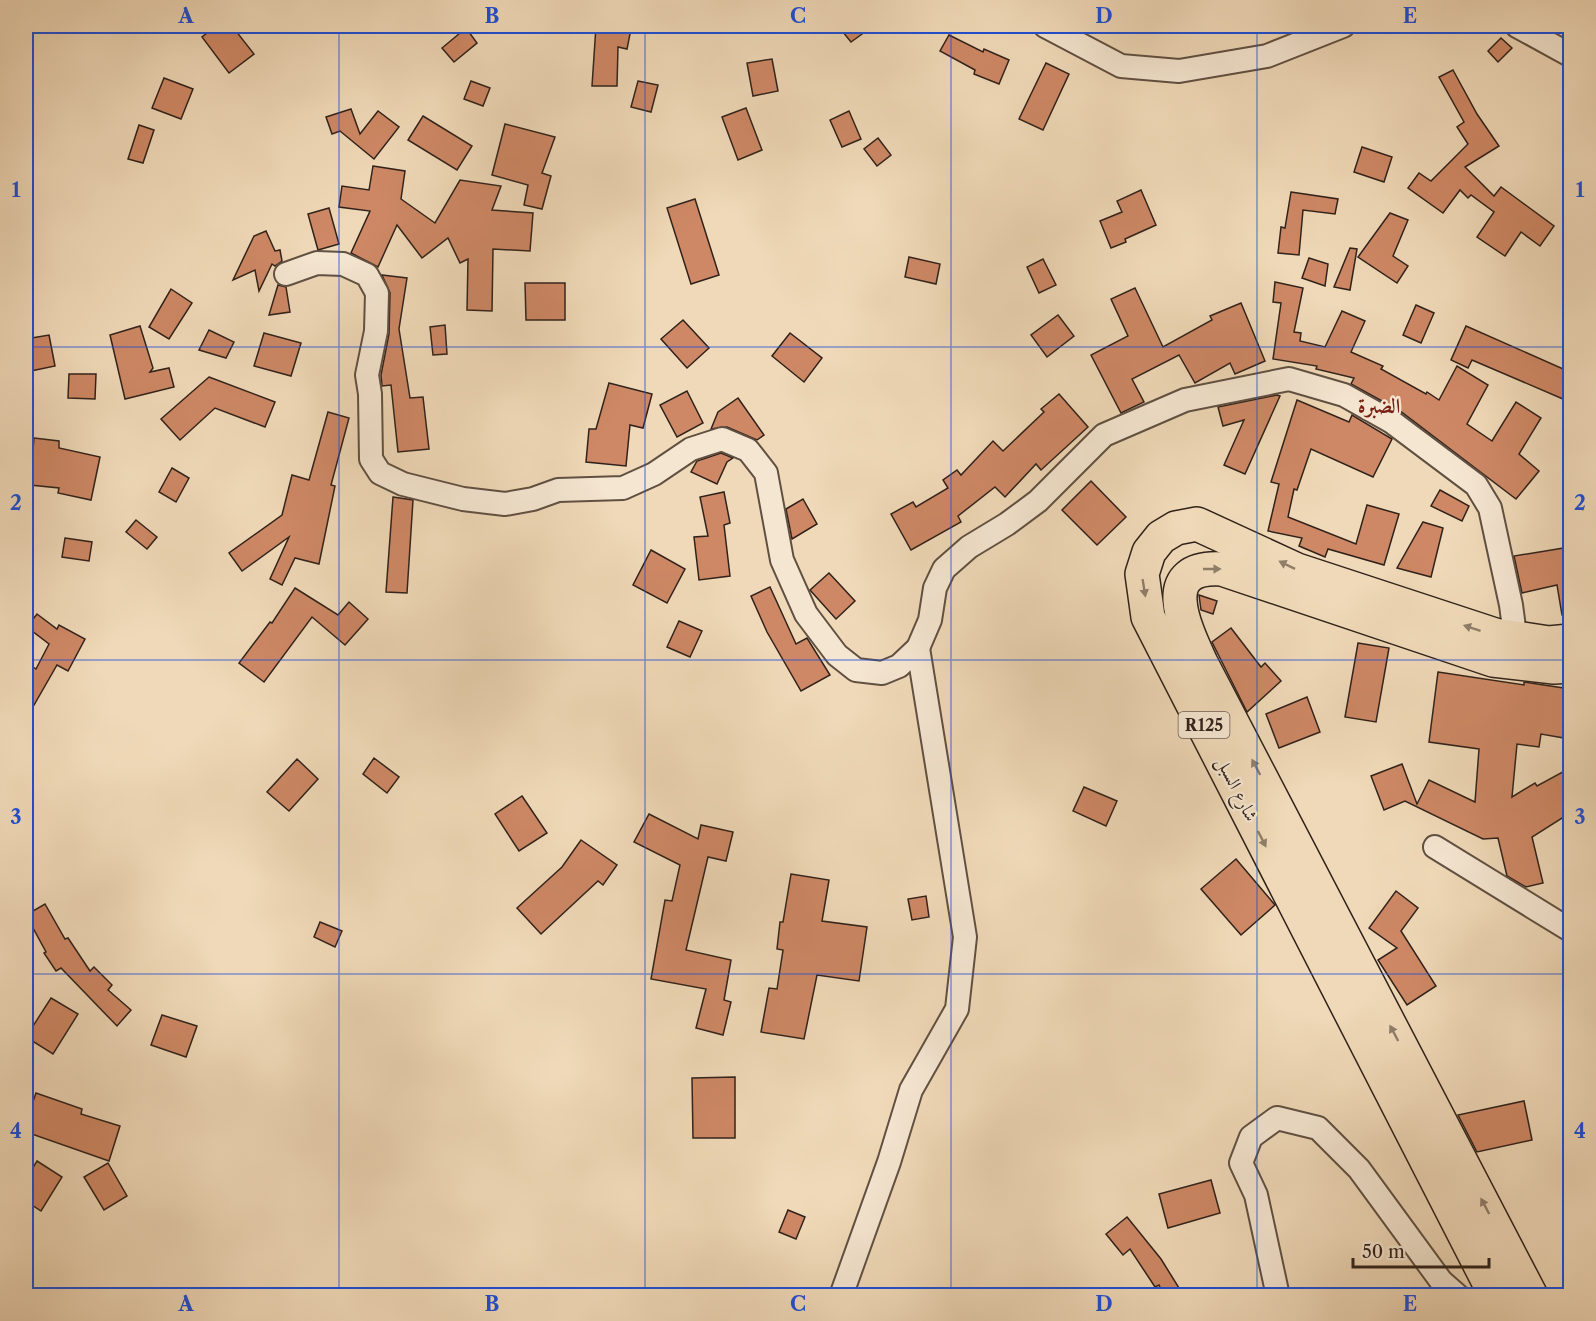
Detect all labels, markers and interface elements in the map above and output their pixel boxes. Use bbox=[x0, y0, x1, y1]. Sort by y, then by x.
text: A bbox=[177, 4, 194, 28]
text: B bbox=[485, 4, 500, 28]
text: C bbox=[790, 4, 806, 28]
text: D bbox=[1095, 4, 1113, 28]
text: E bbox=[1403, 4, 1417, 28]
text: 1 bbox=[12, 178, 21, 202]
text: 1 bbox=[1576, 178, 1585, 202]
district label: الضبرة bbox=[1358, 393, 1400, 419]
text: 2 bbox=[10, 491, 22, 515]
text: 2 bbox=[1574, 491, 1586, 515]
one-way arrow bbox=[1279, 561, 1296, 570]
one-way arrow bbox=[1203, 564, 1222, 574]
one-way arrow bbox=[1140, 579, 1149, 598]
one-way arrow bbox=[1463, 622, 1481, 632]
road number: R125 bbox=[1178, 712, 1230, 738]
street label: شارع السبل bbox=[1208, 753, 1263, 827]
one-way arrow bbox=[1251, 759, 1261, 776]
text: 3 bbox=[10, 805, 22, 829]
text: 3 bbox=[1574, 805, 1586, 829]
one-way arrow bbox=[1257, 830, 1267, 848]
one-way arrow bbox=[1390, 1025, 1399, 1042]
text: 4 bbox=[10, 1119, 22, 1143]
text: 4 bbox=[1574, 1119, 1586, 1143]
one-way arrow bbox=[1480, 1198, 1489, 1215]
scale bar bbox=[1353, 1231, 1490, 1269]
text: 50 m bbox=[1362, 1241, 1405, 1263]
text: A bbox=[177, 1292, 194, 1316]
text: B bbox=[485, 1292, 500, 1316]
text: C bbox=[790, 1292, 806, 1316]
text: D bbox=[1095, 1292, 1113, 1316]
text: E bbox=[1403, 1292, 1417, 1316]

